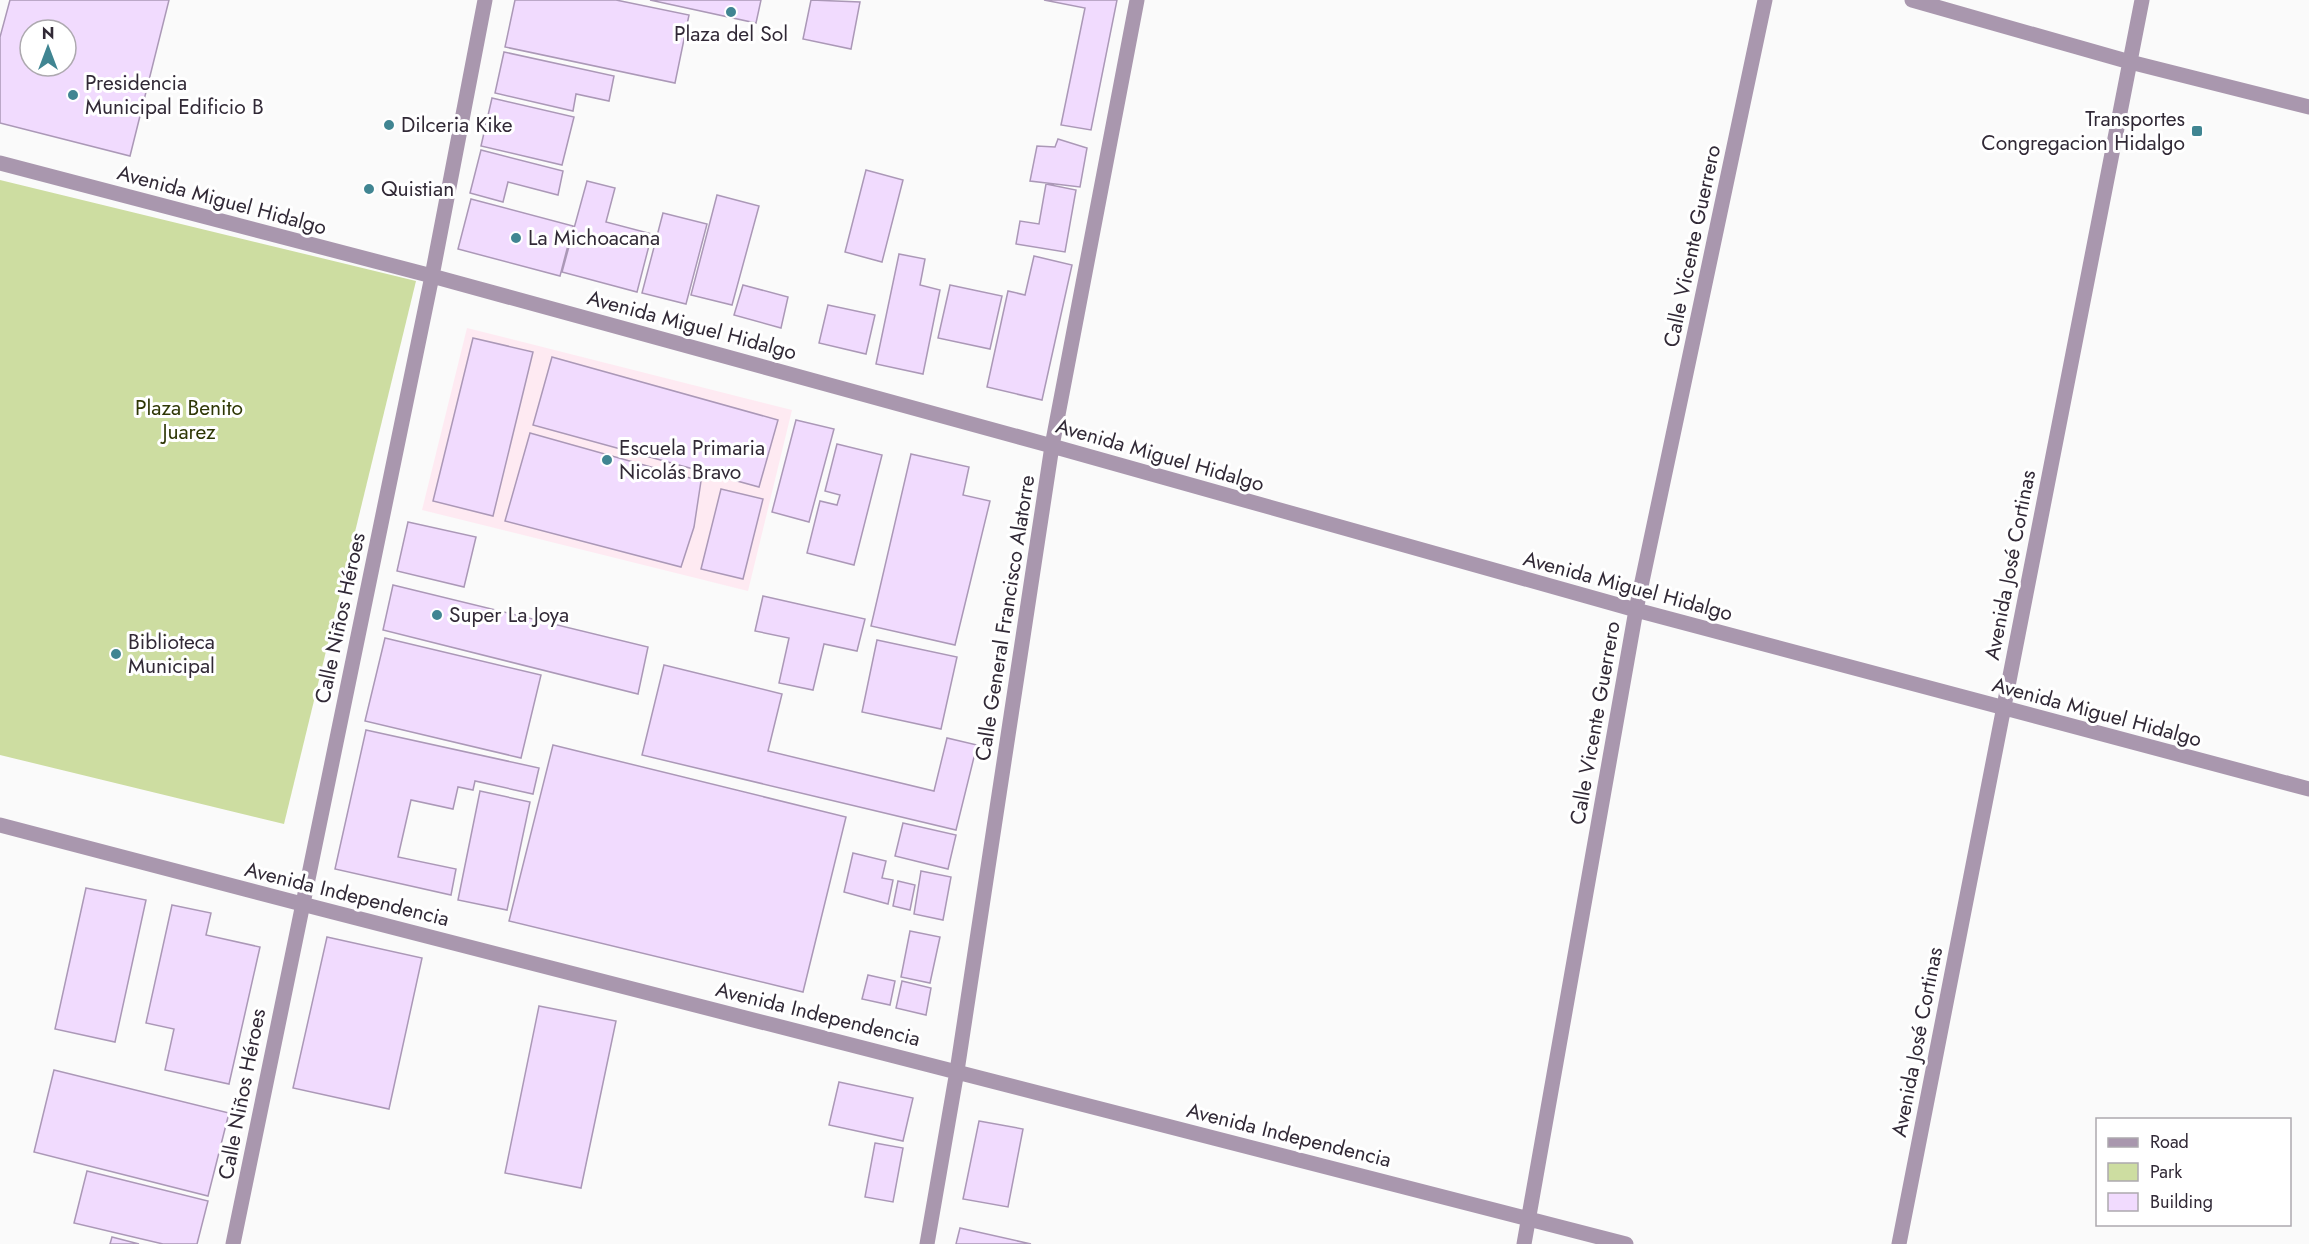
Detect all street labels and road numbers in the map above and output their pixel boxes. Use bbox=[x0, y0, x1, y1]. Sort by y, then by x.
street label: Calle Vicente Guerrero bbox=[1656, 142, 1728, 350]
street label: Avenida Miguel Hidalgo bbox=[114, 158, 330, 242]
street label: Avenida Miguel Hidalgo bbox=[584, 283, 800, 367]
street label: Avenida Miguel Hidalgo bbox=[1052, 411, 1268, 499]
street label: Avenida José Cortinas bbox=[1977, 468, 2043, 662]
street label: Calle General Francisco Alatorre bbox=[968, 473, 1042, 763]
street label: Calle Niños Héroes bbox=[307, 530, 373, 706]
street label: Avenida Miguel Hidalgo bbox=[1520, 544, 1736, 628]
street label: Calle Vicente Guerrero bbox=[1562, 619, 1628, 827]
street label: Avenida Miguel Hidalgo bbox=[1989, 670, 2205, 754]
street label: Avenida Independencia bbox=[242, 854, 452, 934]
street label: Avenida José Cortinas bbox=[1884, 945, 1950, 1139]
street label: Avenida Independencia bbox=[713, 974, 923, 1054]
street label: Calle Niños Héroes bbox=[211, 1006, 273, 1182]
street label: Avenida Independencia bbox=[1184, 1095, 1394, 1175]

